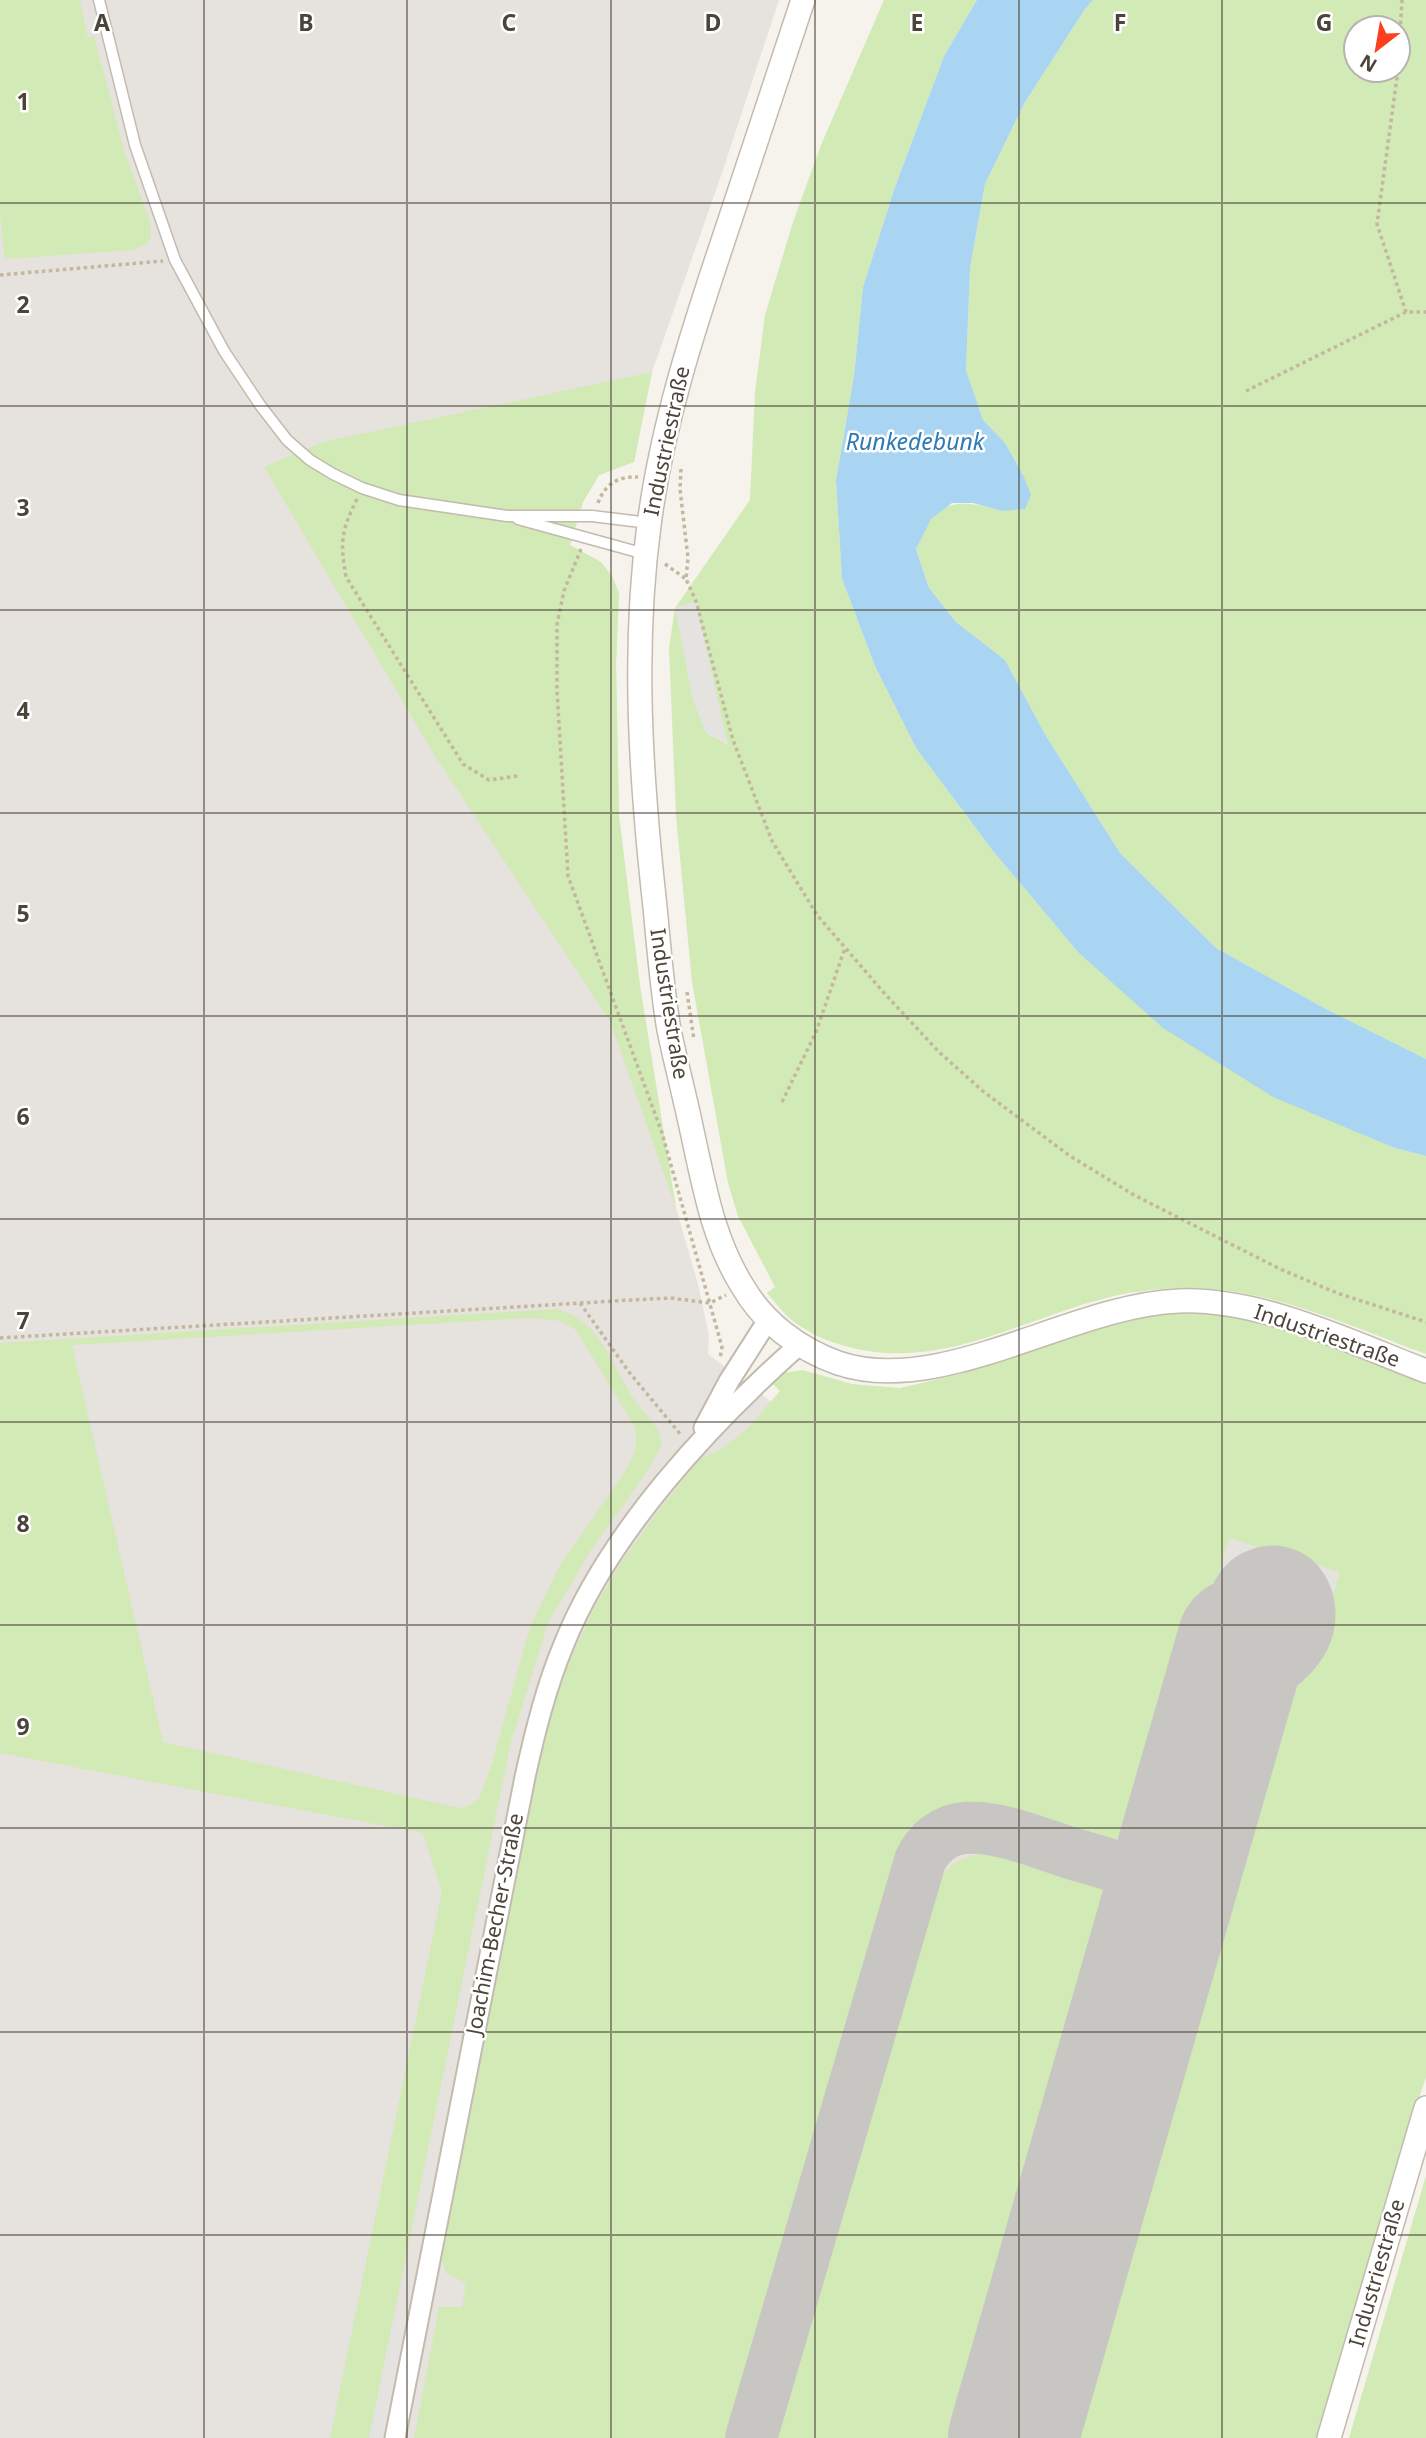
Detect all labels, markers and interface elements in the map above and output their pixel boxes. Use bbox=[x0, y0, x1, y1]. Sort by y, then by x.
text: A bbox=[94, 6, 110, 38]
text: B bbox=[298, 6, 314, 38]
text: C bbox=[502, 6, 517, 38]
text: D bbox=[705, 6, 721, 38]
text: E bbox=[911, 6, 923, 38]
text: F bbox=[1114, 6, 1126, 38]
text: G bbox=[1316, 6, 1332, 38]
north arrow bbox=[1342, 14, 1412, 84]
text: N bbox=[1355, 48, 1382, 79]
text: 1 bbox=[16, 85, 30, 117]
text: 2 bbox=[16, 288, 30, 320]
street label: Industriestraße bbox=[636, 363, 696, 518]
water label: Runkedebunk bbox=[846, 425, 986, 457]
text: 3 bbox=[16, 491, 30, 523]
text: 4 bbox=[16, 694, 30, 726]
text: 5 bbox=[16, 897, 30, 929]
street label: Industriestraße bbox=[644, 926, 696, 1081]
text: 6 bbox=[16, 1100, 30, 1132]
street label: Industriestraße bbox=[1251, 1297, 1404, 1373]
text: 7 bbox=[16, 1304, 30, 1336]
text: 8 bbox=[16, 1507, 30, 1539]
text: 9 bbox=[16, 1710, 30, 1742]
street label: Joachim-Becher-Straße bbox=[458, 1811, 529, 2039]
street label: Industriestraße bbox=[1342, 2196, 1410, 2350]

